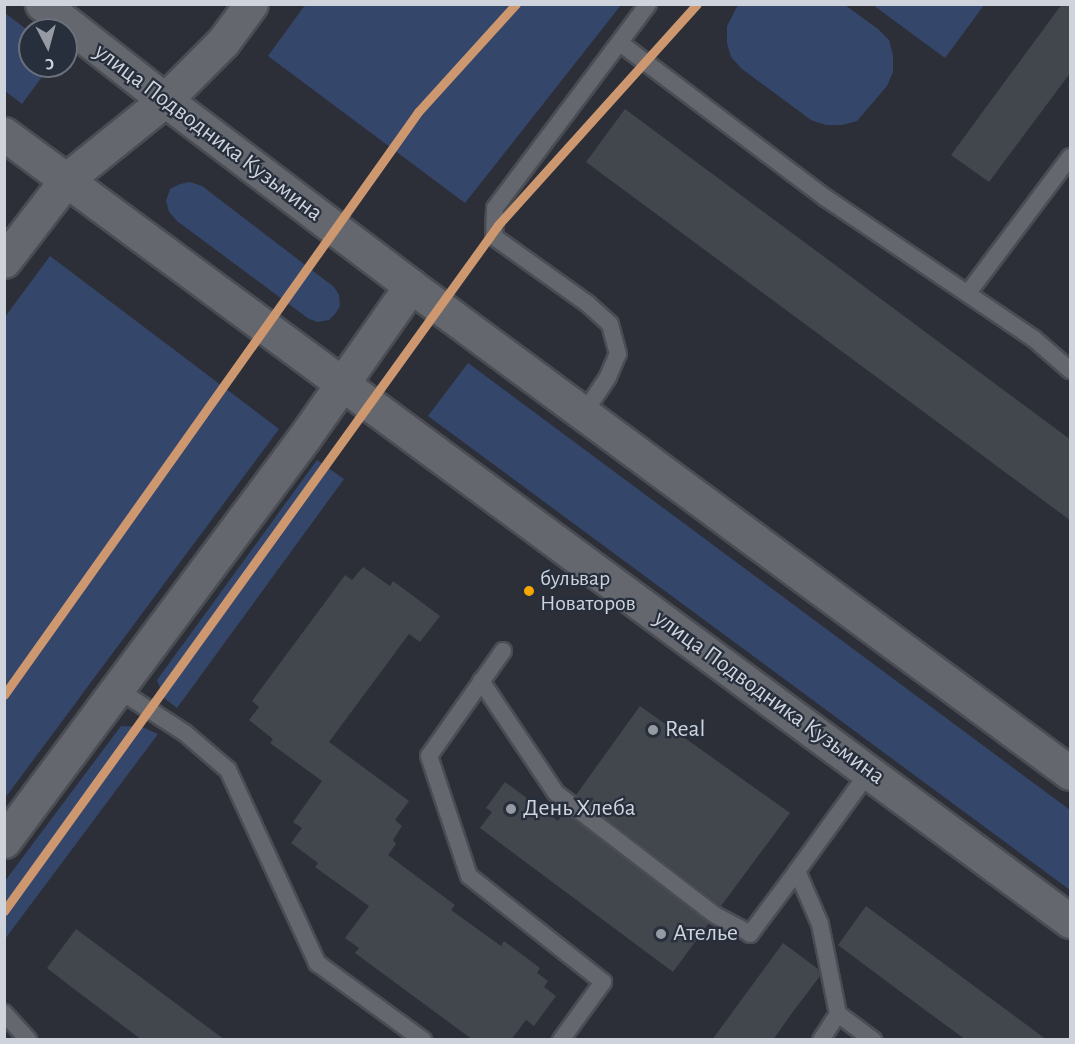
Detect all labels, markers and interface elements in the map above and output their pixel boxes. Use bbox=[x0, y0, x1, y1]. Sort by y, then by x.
north arrow bbox=[18, 18, 78, 78]
street label: улица Подводника Кузьмина bbox=[88, 38, 328, 228]
text: С bbox=[44, 55, 55, 72]
place label: бульвар Новаторов bbox=[540, 565, 636, 616]
marker: бульвар Новаторов bbox=[523, 585, 535, 597]
street label: улица Подводника Кузьмина bbox=[648, 605, 890, 791]
place label: Real bbox=[665, 716, 706, 744]
marker: Real bbox=[646, 723, 660, 737]
place label: День Хлеба bbox=[523, 795, 636, 823]
marker: День Хлеба bbox=[504, 802, 518, 816]
place label: Ателье bbox=[673, 920, 738, 948]
marker: Ателье bbox=[654, 927, 668, 941]

